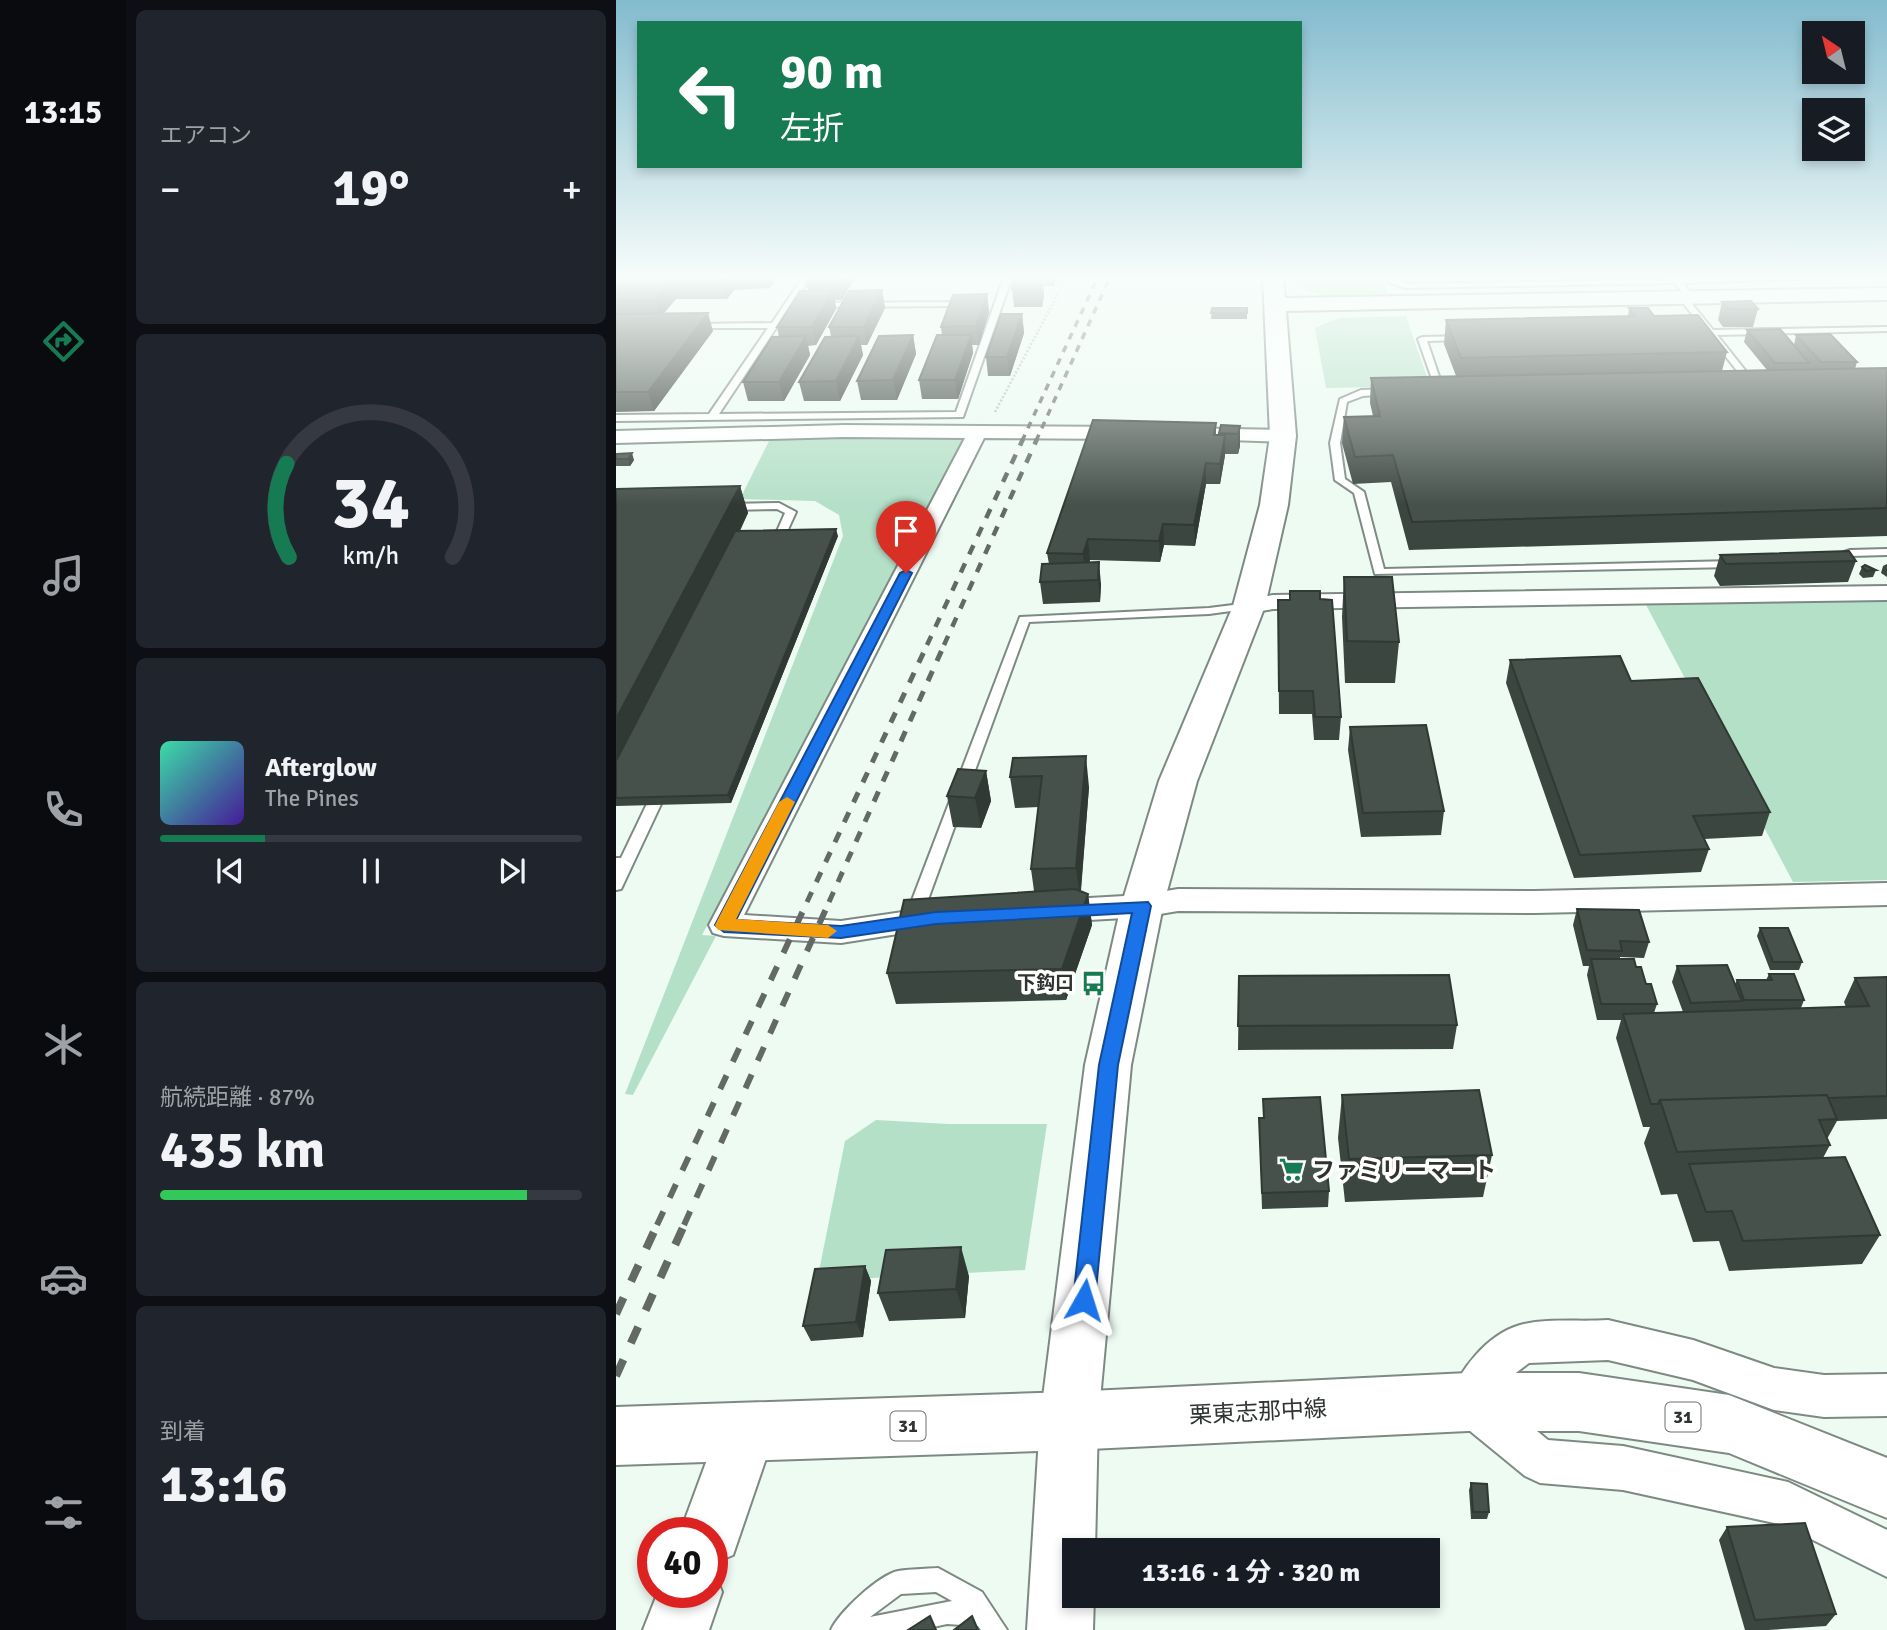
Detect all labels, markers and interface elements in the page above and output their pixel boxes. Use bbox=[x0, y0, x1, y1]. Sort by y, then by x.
north arrow bbox=[1802, 21, 1866, 84]
map controls bbox=[1802, 21, 1865, 161]
text: 90 m bbox=[780, 42, 883, 102]
icon: left bbox=[665, 49, 756, 140]
text: 13:15 bbox=[24, 93, 102, 132]
button: layers bbox=[1802, 98, 1865, 161]
text: 左折 bbox=[780, 109, 844, 148]
text: エアコン bbox=[160, 121, 252, 150]
text: 19° bbox=[333, 156, 409, 220]
text: − bbox=[160, 166, 181, 213]
text: + bbox=[561, 166, 582, 213]
icon: directions bbox=[39, 317, 88, 366]
text: 34 bbox=[332, 459, 410, 548]
pin bbox=[876, 501, 936, 573]
icon: arrive bbox=[887, 512, 925, 550]
text: km/h bbox=[343, 540, 399, 571]
icon: music bbox=[39, 551, 88, 600]
text: Afterglow bbox=[265, 752, 377, 784]
text: The Pines bbox=[265, 784, 359, 813]
icon: phone bbox=[39, 785, 88, 834]
icon: previous bbox=[211, 852, 249, 890]
icon: pause bbox=[352, 852, 390, 890]
icon: next bbox=[493, 852, 531, 890]
bus stop icon: 下鈎口 bbox=[1080, 969, 1108, 997]
place label: 下鈎口 bbox=[1017, 971, 1074, 995]
icon: climate bbox=[39, 1020, 88, 1069]
text: 航続距離 · 87% bbox=[160, 1083, 315, 1112]
text: 435 km bbox=[160, 1118, 325, 1182]
supermarket icon: ファミリーマート bbox=[1278, 1156, 1306, 1184]
place label: ファミリーマート bbox=[1312, 1156, 1496, 1185]
icon: car bbox=[39, 1254, 88, 1303]
position arrow bbox=[1047, 1263, 1121, 1337]
street label: 栗東志那中線 bbox=[1188, 1394, 1328, 1430]
road number: 31 bbox=[1666, 1402, 1700, 1432]
road number: 31 bbox=[890, 1412, 926, 1441]
text: 到着 bbox=[160, 1417, 206, 1446]
text: 13:16 bbox=[160, 1452, 288, 1516]
icon: filters bbox=[39, 1488, 88, 1537]
speed limit sign: 40 bbox=[637, 1517, 728, 1608]
text: 13:16 · 1 分 · 320 m bbox=[1142, 1557, 1360, 1589]

